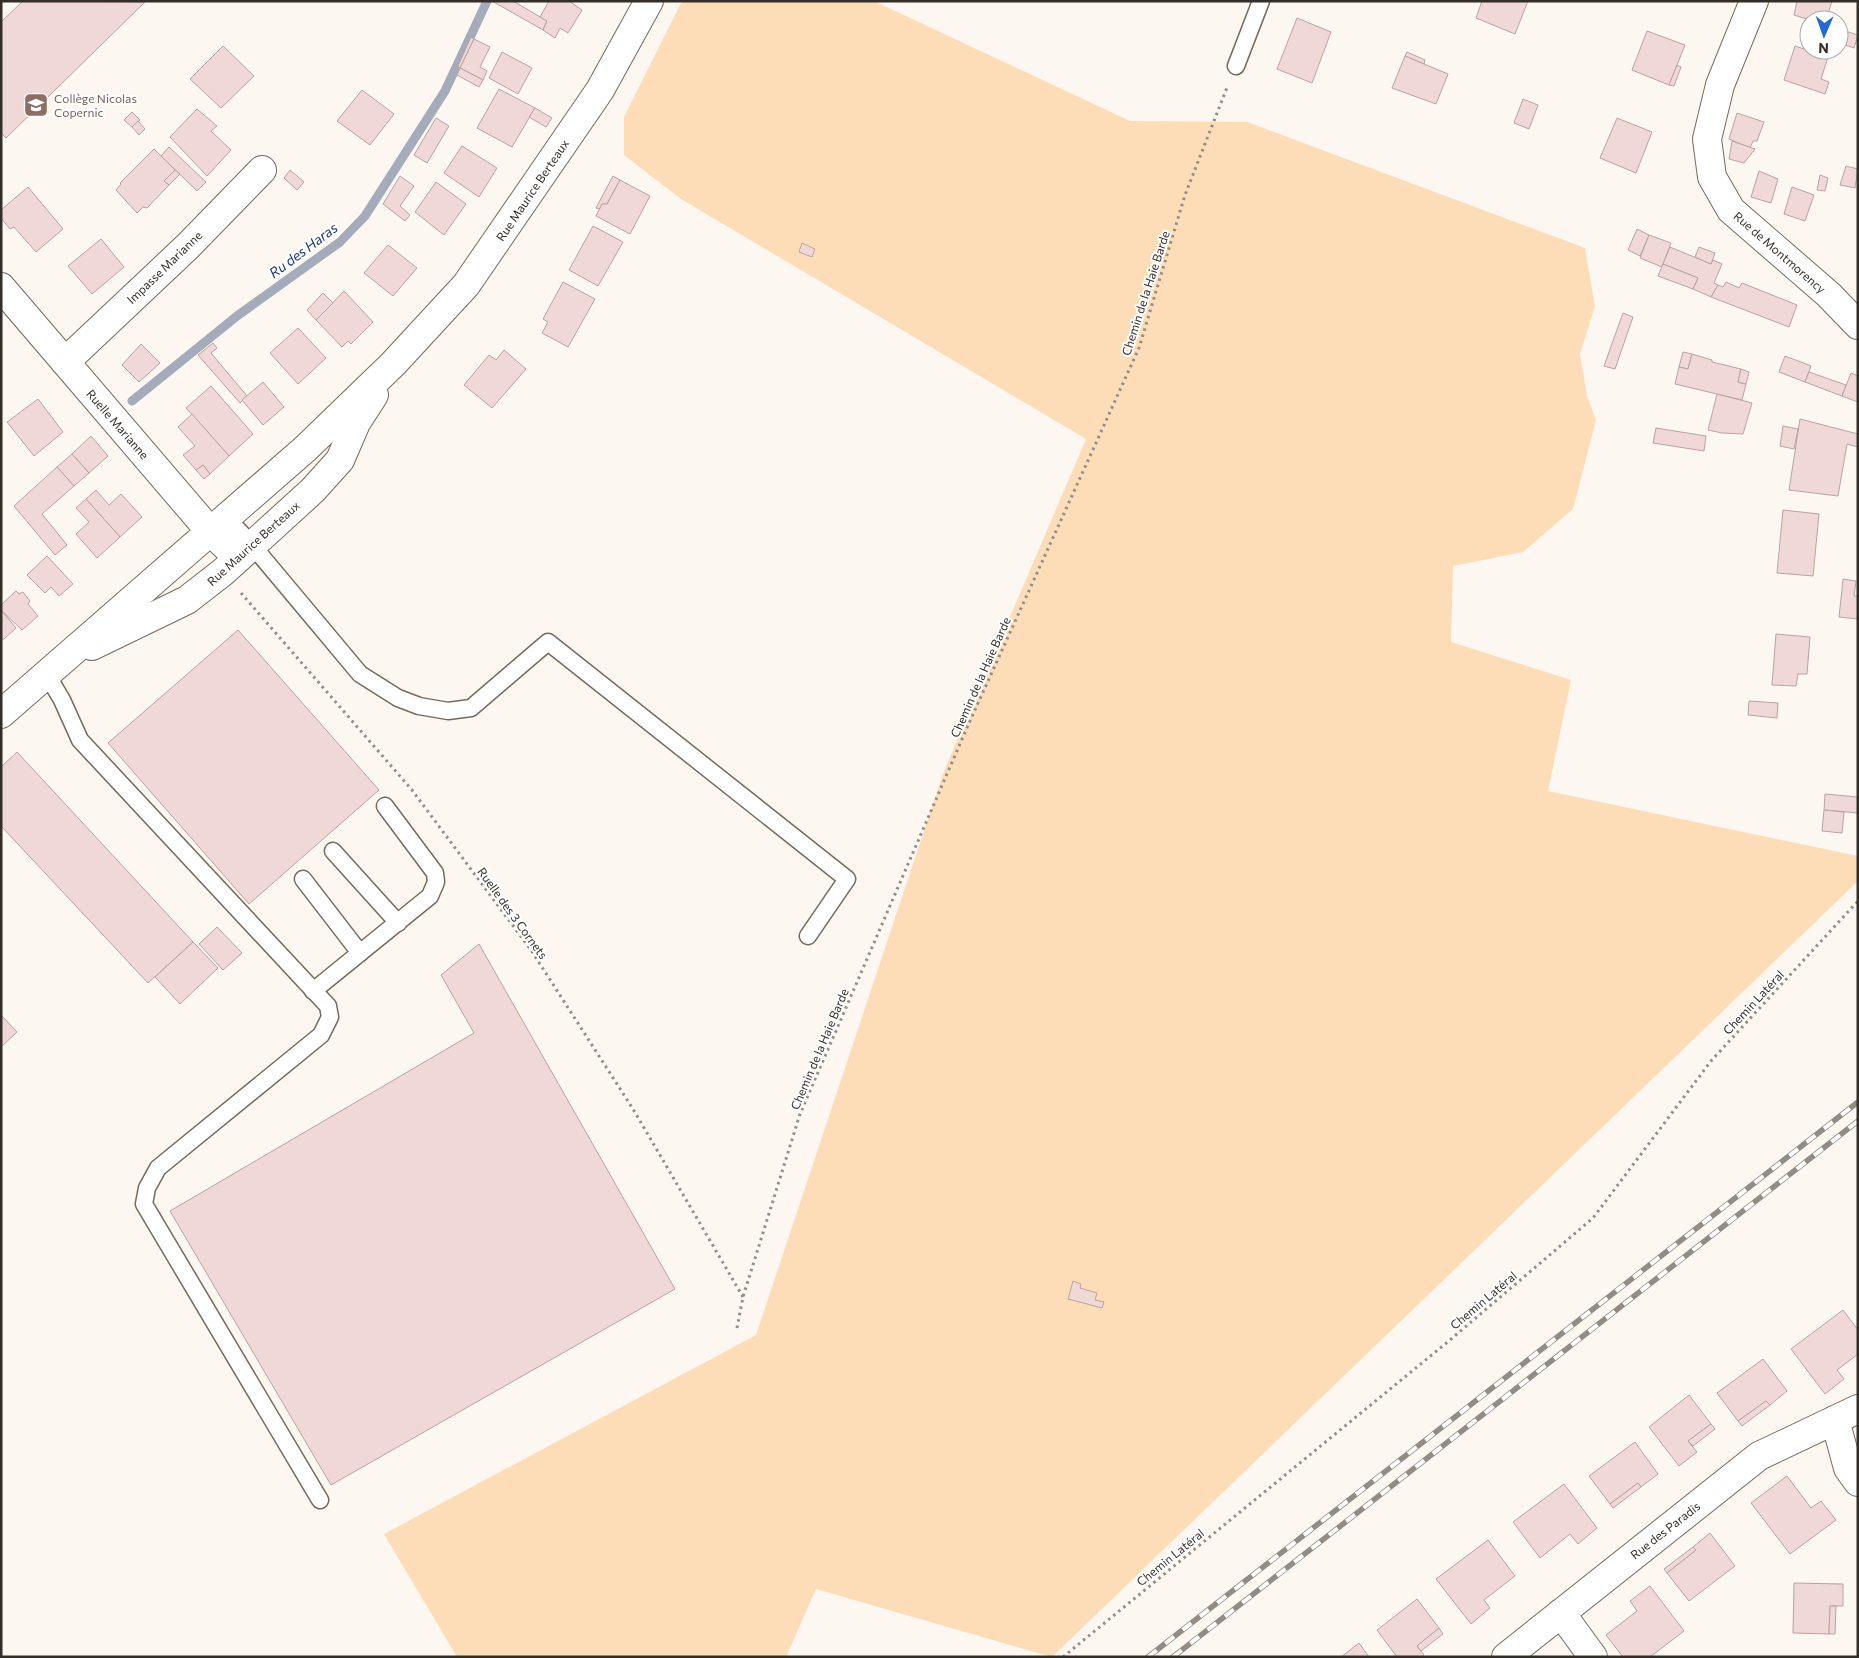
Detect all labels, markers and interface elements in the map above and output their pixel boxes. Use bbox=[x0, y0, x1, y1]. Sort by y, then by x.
north arrow bbox=[1799, 10, 1849, 60]
text: N bbox=[1818, 40, 1829, 57]
place label: Collège Nicolas Copernic bbox=[54, 91, 137, 119]
school or university icon: Collège Nicolas Copernic bbox=[23, 92, 49, 118]
street label: Rue Maurice Berteaux bbox=[493, 136, 572, 243]
street label: Rue de Montmorency bbox=[1731, 208, 1829, 296]
water label: Ru des Haras bbox=[265, 219, 341, 281]
street label: Impasse Marianne bbox=[124, 228, 204, 306]
street label: Chemin de la Haie Barde bbox=[1118, 229, 1172, 357]
street label: Ruelle Marianne bbox=[84, 386, 152, 462]
street label: Rue Maurice Berteaux bbox=[204, 497, 303, 588]
street label: Chemin de la Haie Barde bbox=[947, 615, 1013, 739]
street label: Ruelle des 3 Cornets bbox=[475, 865, 551, 961]
street label: Chemin Latéral bbox=[1720, 967, 1786, 1037]
street label: Chemin de la Haie Barde bbox=[787, 986, 851, 1112]
street label: Chemin Latéral bbox=[1447, 1268, 1519, 1332]
street label: Rue des Paradis bbox=[1627, 1498, 1703, 1562]
street label: Chemin Latéral bbox=[1134, 1526, 1206, 1588]

